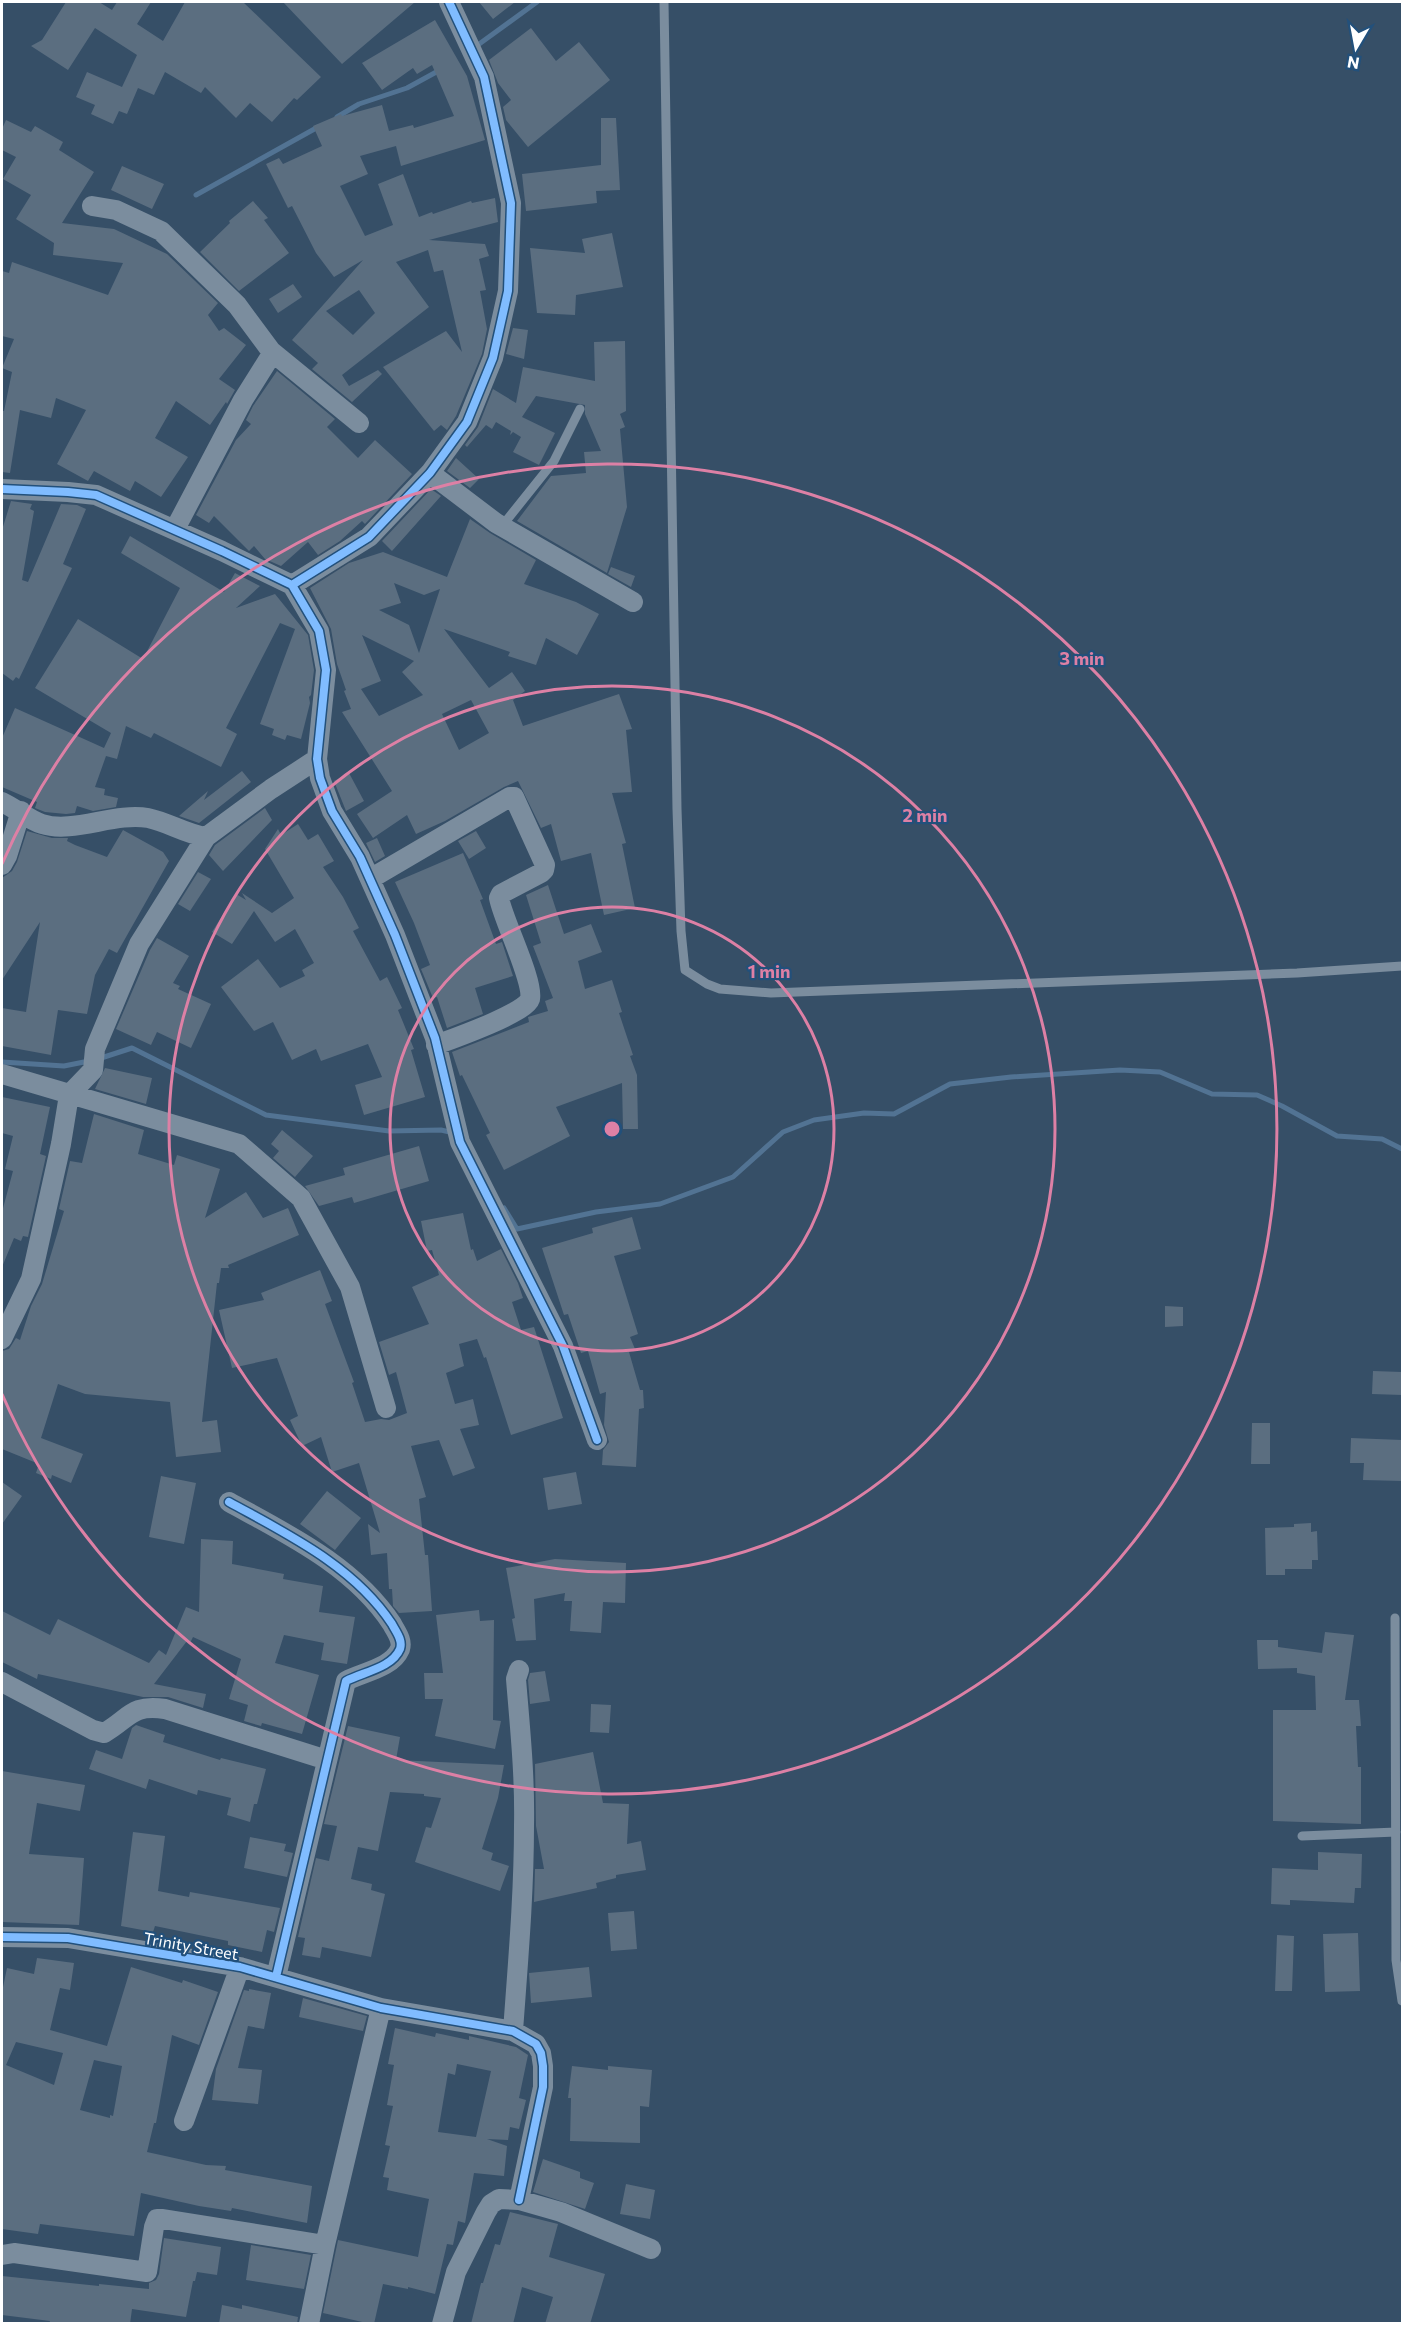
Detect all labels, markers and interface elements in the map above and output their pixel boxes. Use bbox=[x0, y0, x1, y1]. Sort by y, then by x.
north arrow bbox=[1326, 18, 1386, 78]
text: N bbox=[1346, 53, 1361, 74]
text: 3 min bbox=[1059, 647, 1105, 669]
text: 2 min bbox=[903, 804, 947, 826]
text: 1 min bbox=[748, 960, 790, 982]
centre of rings bbox=[602, 1119, 622, 1139]
street label: Trinity Street bbox=[142, 1928, 240, 1963]

